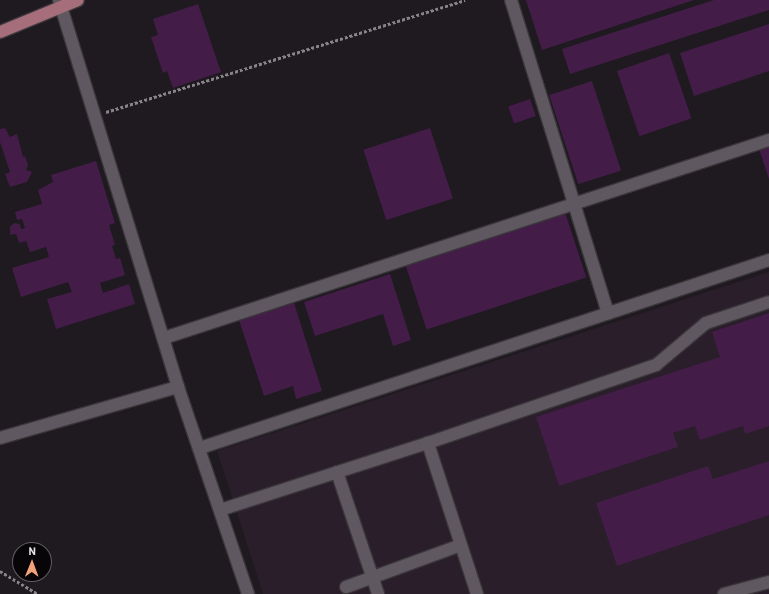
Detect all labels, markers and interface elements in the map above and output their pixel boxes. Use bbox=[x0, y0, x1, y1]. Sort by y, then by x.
north arrow bbox=[12, 542, 52, 582]
text: N bbox=[28, 544, 36, 557]

